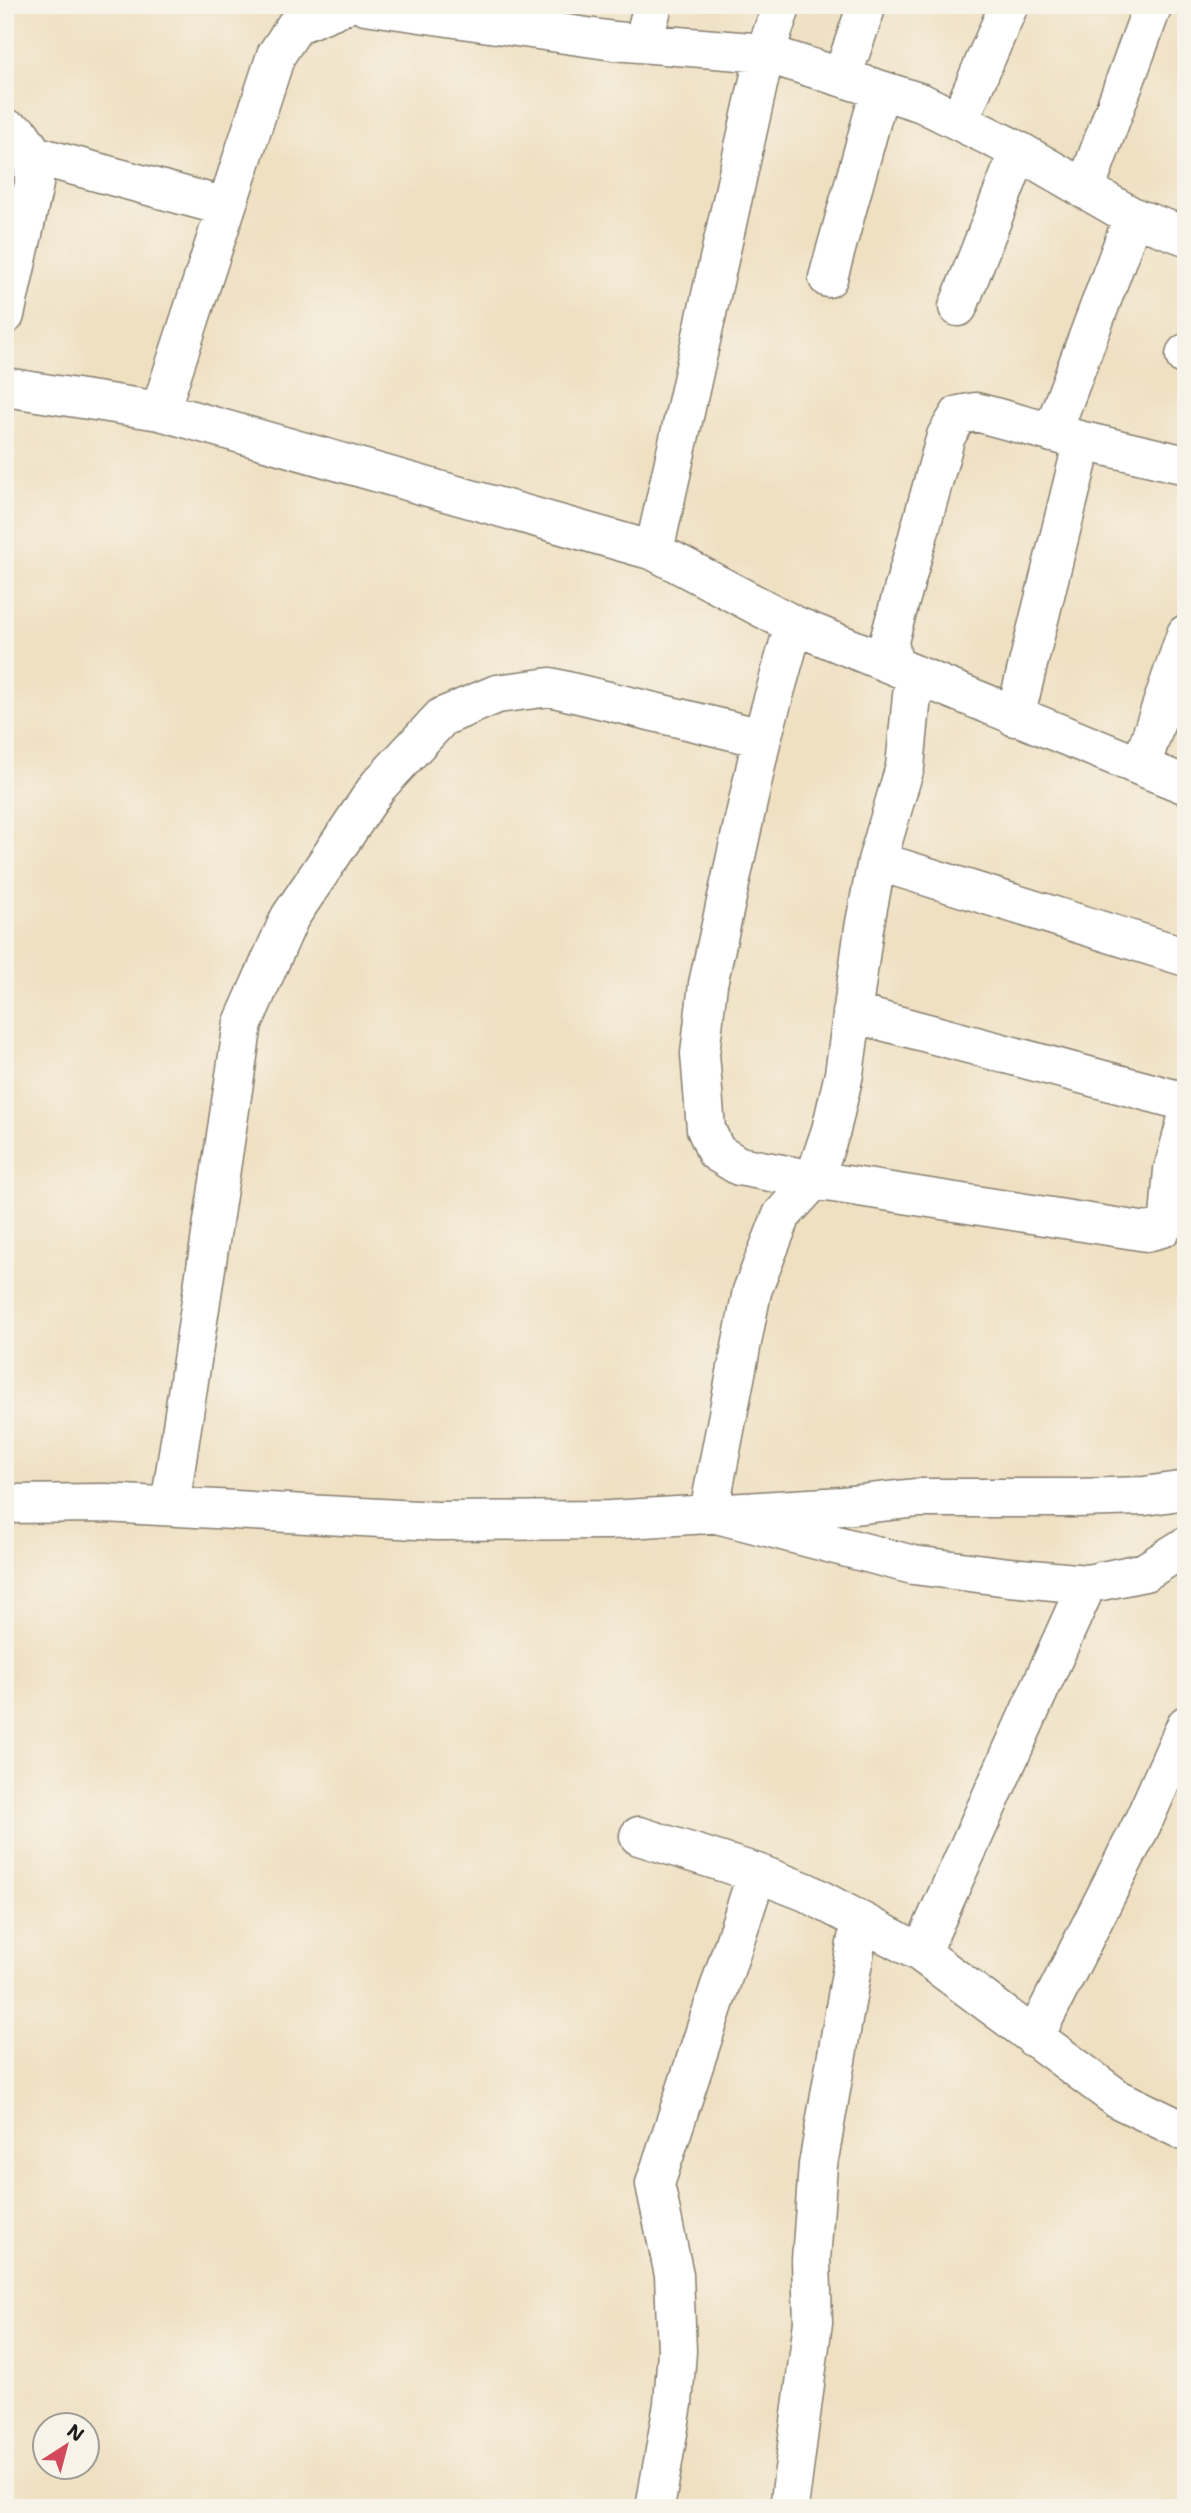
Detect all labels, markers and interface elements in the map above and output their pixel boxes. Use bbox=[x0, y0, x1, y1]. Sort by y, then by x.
north arrow bbox=[32, 2412, 102, 2482]
text: N bbox=[62, 2418, 89, 2447]

